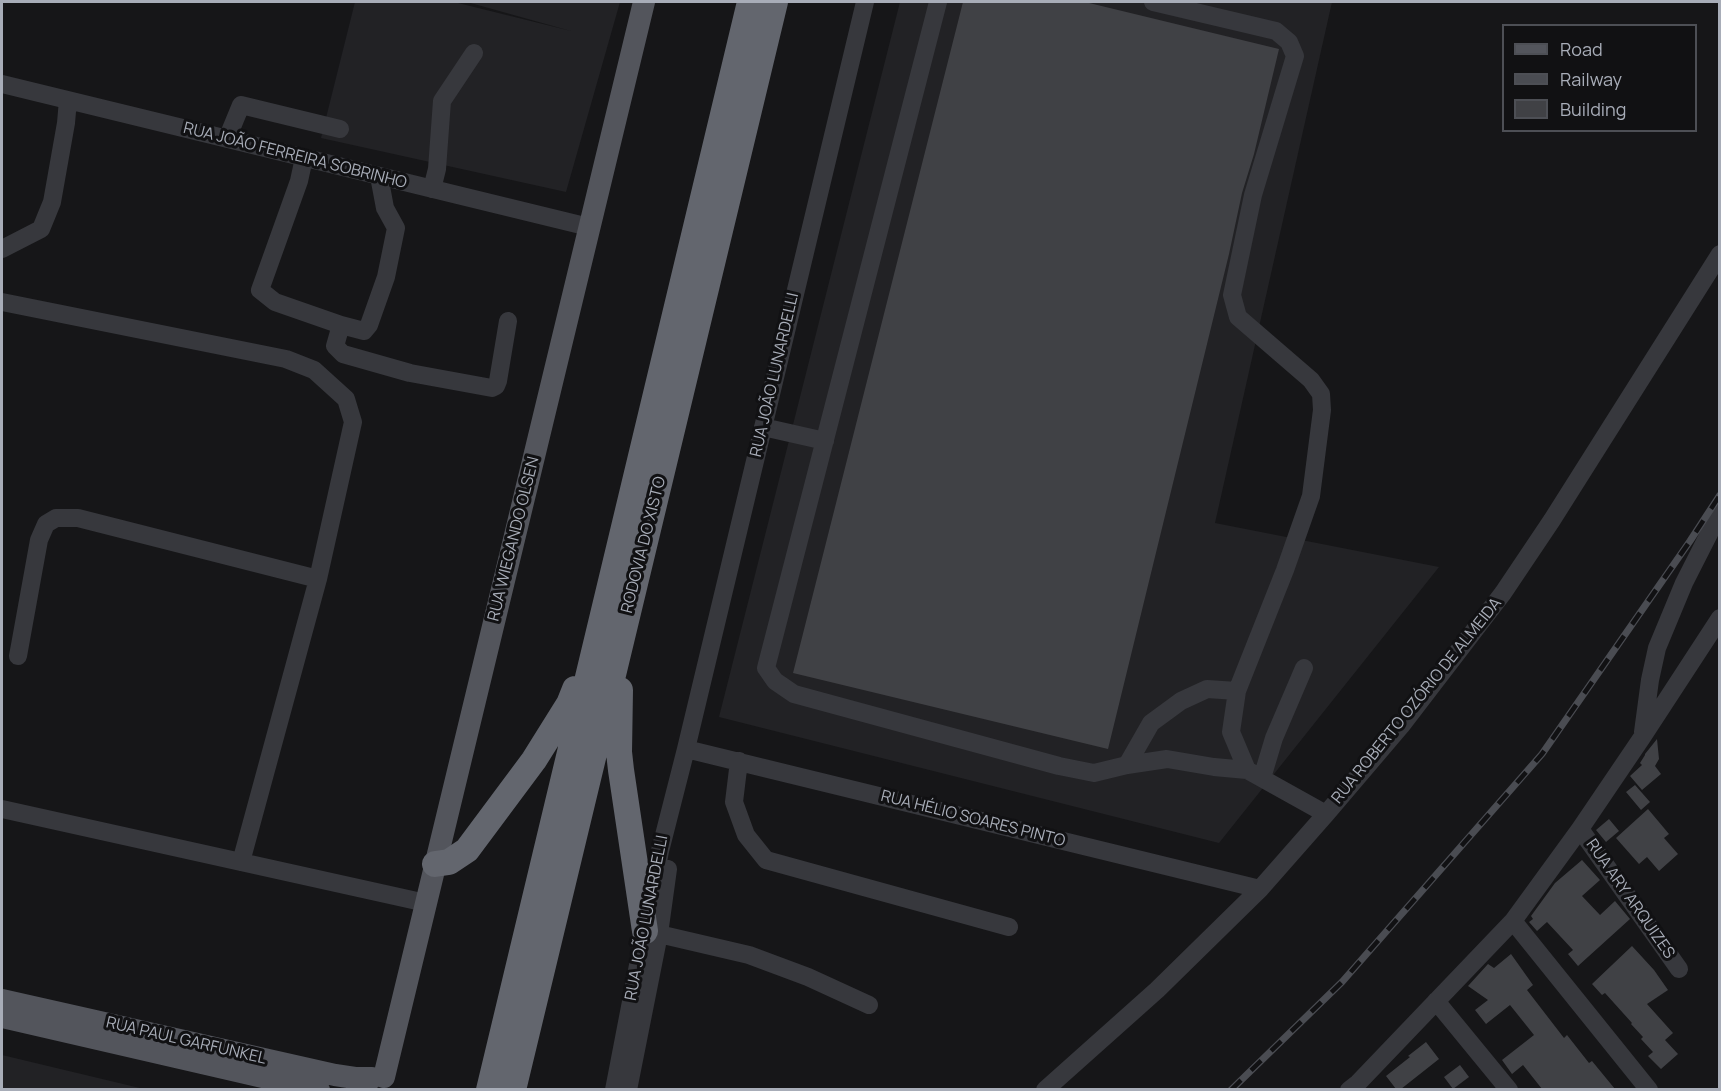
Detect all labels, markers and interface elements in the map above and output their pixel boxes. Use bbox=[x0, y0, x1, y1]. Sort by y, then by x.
legend bbox=[1502, 24, 1697, 132]
text: Road bbox=[1560, 37, 1603, 61]
text: Railway bbox=[1560, 67, 1622, 91]
text: Building bbox=[1560, 97, 1626, 121]
street label: RUA JOÃO FERREIRA SOBRINHO bbox=[181, 119, 409, 193]
street label: RUA JOÃO LUNARDELLI bbox=[747, 291, 803, 459]
street label: RUA WIEGANDO OLSEN bbox=[484, 455, 544, 623]
street label: RODOVIA DO XISTO bbox=[618, 475, 670, 615]
street label: RUA ROBERTO OZÓRIO DE ALMEIDA bbox=[1328, 594, 1506, 808]
street label: RUA HÉLIO SOARES PINTO bbox=[879, 787, 1067, 851]
street label: RUA JOÃO LUNARDELLI bbox=[622, 834, 672, 1002]
street label: RUA ARY ARQUIZES bbox=[1582, 836, 1678, 962]
street label: RUA PAUL GARFUNKEL bbox=[104, 1013, 268, 1069]

